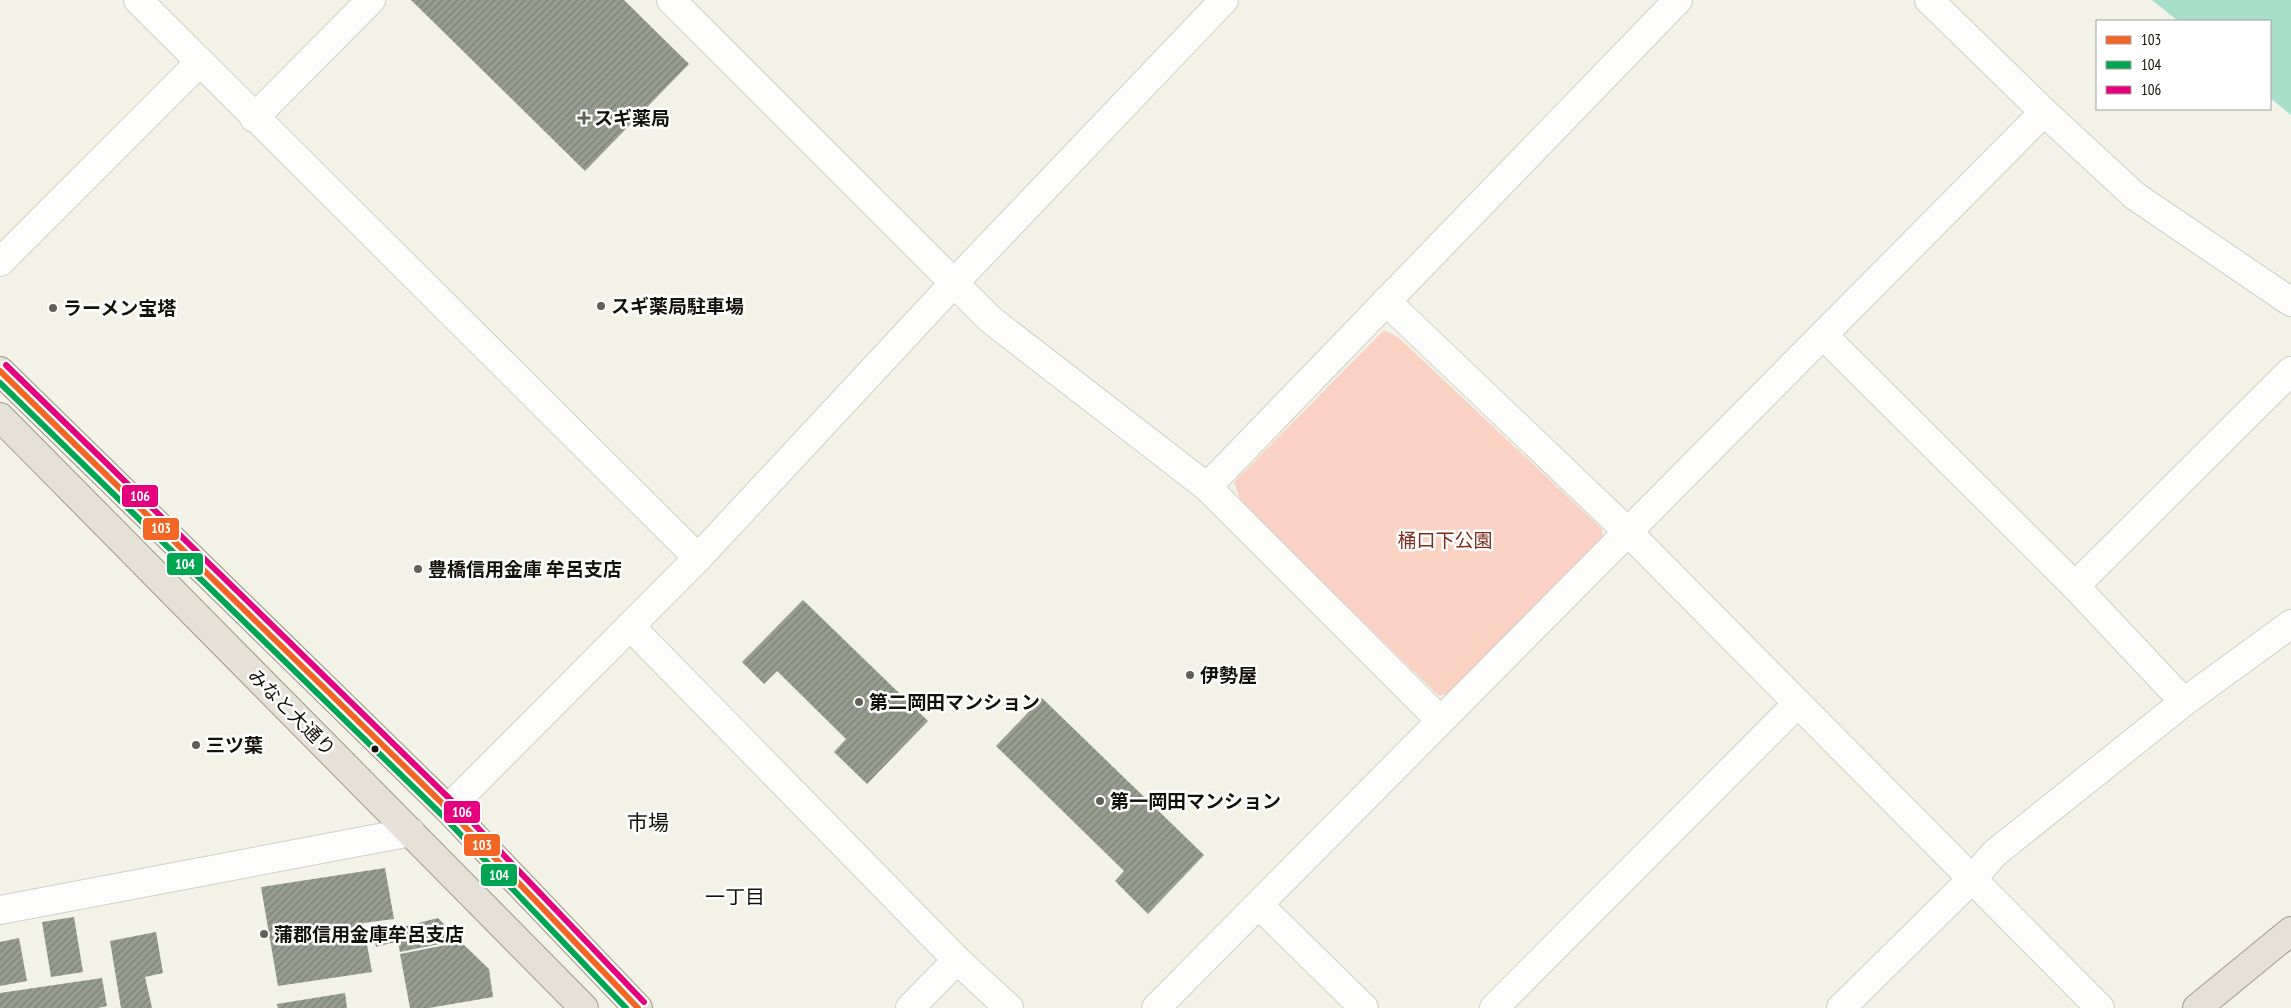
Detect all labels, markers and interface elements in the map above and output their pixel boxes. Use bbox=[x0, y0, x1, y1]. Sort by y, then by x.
legend bbox=[2096, 20, 2271, 110]
text: 103 bbox=[2141, 30, 2161, 49]
text: 104 bbox=[2141, 55, 2162, 74]
text: 106 bbox=[2141, 80, 2162, 99]
place label: スギ薬局 bbox=[594, 106, 670, 130]
marker: スギ薬局 bbox=[578, 112, 590, 124]
place label: スギ薬局駐車場 bbox=[611, 294, 744, 318]
place label: ラーメン宝塔 bbox=[63, 296, 176, 320]
marker: スギ薬局駐車場 bbox=[595, 300, 607, 312]
marker: ラーメン宝塔 bbox=[47, 302, 59, 314]
line badge: 106 bbox=[121, 484, 159, 508]
text: 106 bbox=[130, 487, 150, 505]
line badge: 103 bbox=[142, 517, 180, 541]
text: 103 bbox=[151, 519, 171, 537]
park label: 桶口下公園 bbox=[1397, 528, 1493, 552]
line badge: 104 bbox=[166, 552, 204, 576]
text: 104 bbox=[175, 555, 195, 573]
place label: 豊橋信用金庫 牟呂支店 bbox=[428, 557, 622, 581]
marker: 豊橋信用金庫 牟呂支店 bbox=[412, 563, 424, 575]
street label: みなと大通り bbox=[243, 663, 341, 761]
place label: 伊勢屋 bbox=[1200, 663, 1257, 687]
marker: 伊勢屋 bbox=[1184, 669, 1196, 681]
place label: 第二岡田マンション bbox=[869, 690, 1040, 714]
marker: 第二岡田マンション bbox=[853, 696, 865, 708]
place label: 三ツ葉 bbox=[206, 733, 263, 757]
marker: 三ツ葉 bbox=[190, 739, 202, 751]
unlabelled marker bbox=[370, 744, 380, 754]
place label: 第一岡田マンション bbox=[1110, 789, 1281, 813]
marker: 第一岡田マンション bbox=[1094, 795, 1106, 807]
line badge: 106 bbox=[443, 800, 481, 824]
text: 106 bbox=[452, 803, 472, 821]
district label: 市場 bbox=[627, 809, 669, 836]
line badge: 103 bbox=[463, 833, 501, 857]
text: 103 bbox=[472, 836, 492, 854]
line badge: 104 bbox=[480, 863, 518, 887]
text: 104 bbox=[489, 866, 509, 884]
district label: 一丁目 bbox=[705, 884, 765, 910]
place label: 蒲郡信用金庫牟呂支店 bbox=[274, 922, 464, 946]
marker: 蒲郡信用金庫牟呂支店 bbox=[258, 928, 270, 940]

